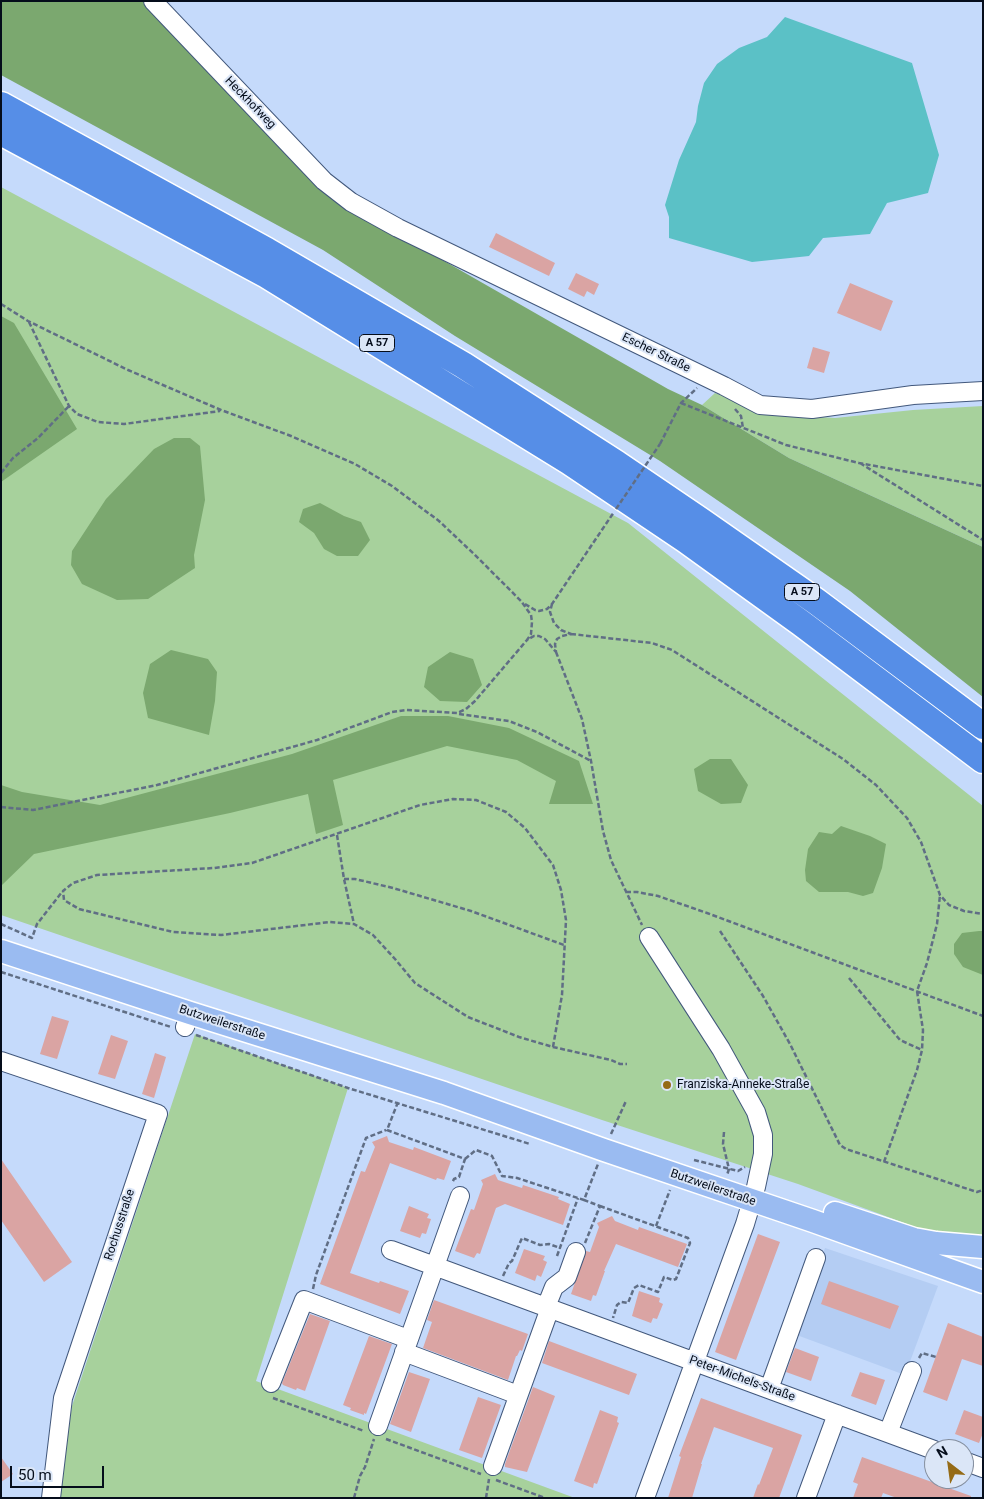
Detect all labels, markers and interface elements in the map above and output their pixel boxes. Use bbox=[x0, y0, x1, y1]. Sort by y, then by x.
street label: Heckhofweg bbox=[222, 74, 278, 132]
street label: Escher Straße bbox=[619, 330, 693, 376]
road number: A 57 bbox=[360, 334, 394, 352]
road number: A 57 bbox=[784, 584, 820, 600]
street label: Butzweilerstraße bbox=[177, 1002, 267, 1044]
place label: Franziska-Anneke-Straße bbox=[677, 1078, 809, 1092]
marker: Franziska-Anneke-Straße bbox=[661, 1079, 673, 1091]
street label: Butzweilerstraße bbox=[668, 1167, 758, 1209]
street label: Rochusstraße bbox=[102, 1188, 138, 1262]
street label: Peter-Michels-Straße bbox=[687, 1353, 797, 1405]
north arrow bbox=[924, 1439, 974, 1489]
text: N bbox=[934, 1442, 950, 1461]
scale bar bbox=[12, 1456, 106, 1488]
text: 50 m bbox=[18, 1466, 52, 1484]

